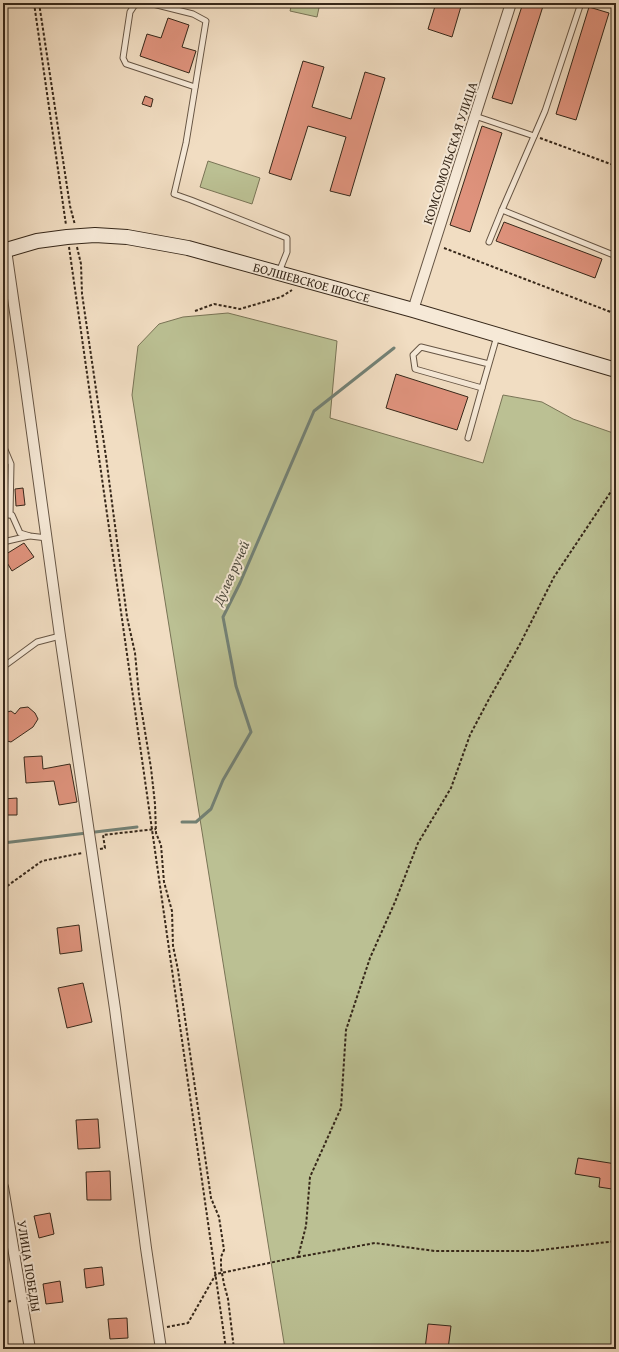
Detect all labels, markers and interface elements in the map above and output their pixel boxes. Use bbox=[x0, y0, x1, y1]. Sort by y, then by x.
street label: КОМСОМОЛЬСКАЯ УЛИЦА bbox=[418, 79, 482, 227]
street label: БОЛШЕВСКОЕ ШОССЕ bbox=[251, 257, 372, 307]
water label: Дулев ручей bbox=[207, 537, 254, 609]
street label: УЛИЦА ПОБЕДЫ bbox=[12, 1219, 46, 1313]

